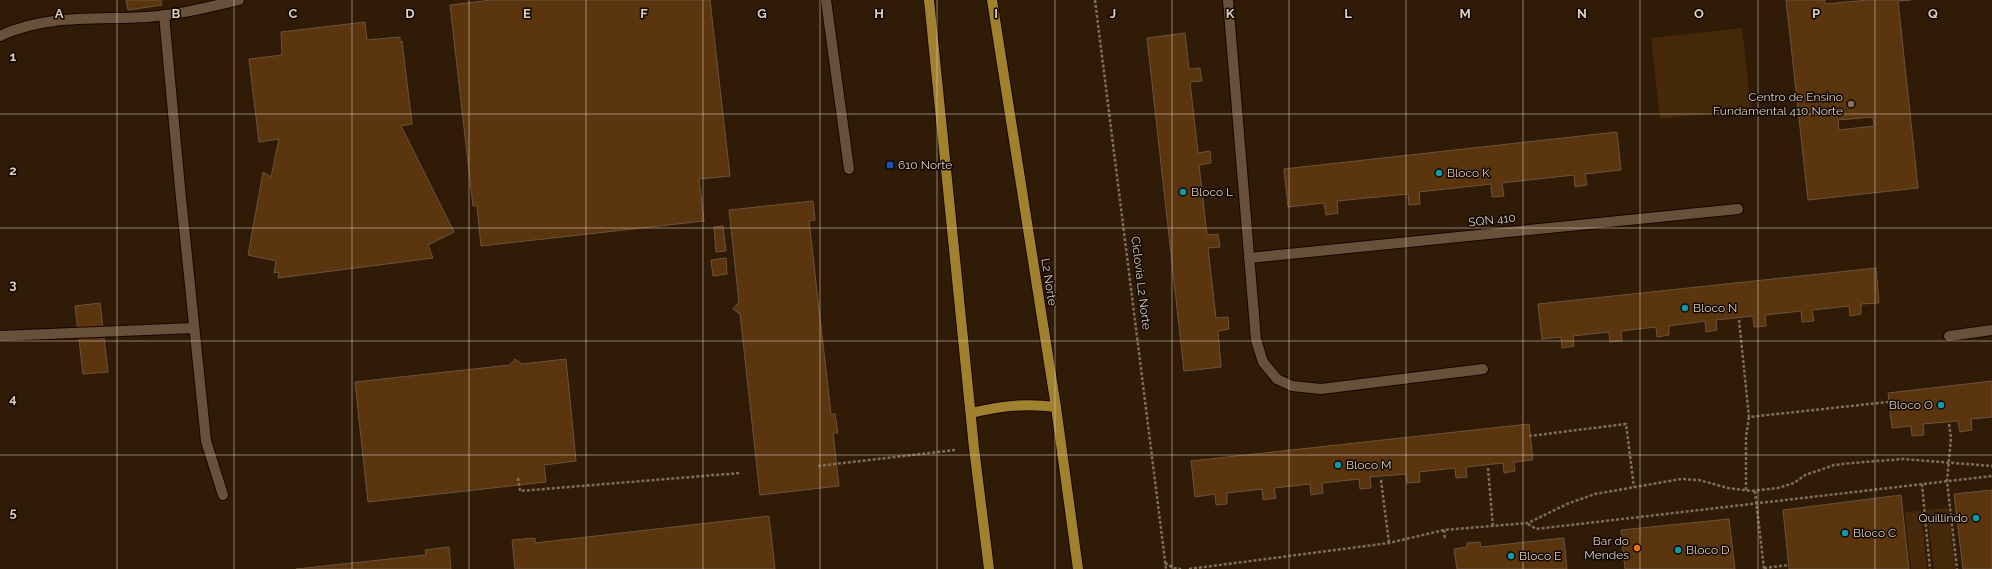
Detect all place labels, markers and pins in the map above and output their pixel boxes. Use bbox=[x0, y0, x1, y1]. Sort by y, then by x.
place label: Centro de Ensino Fundamental 410 Norte bbox=[1713, 90, 1843, 118]
marker: Centro de Ensino Fundamental 410 Norte bbox=[1846, 99, 1856, 109]
place label: 610 Norte bbox=[898, 158, 952, 172]
marker: 610 Norte bbox=[885, 160, 895, 170]
place label: Bloco K bbox=[1447, 166, 1490, 180]
marker: Bloco K bbox=[1434, 168, 1444, 178]
place label: Bloco L bbox=[1191, 185, 1233, 199]
marker: Bloco L bbox=[1178, 187, 1188, 197]
place label: Bloco N bbox=[1693, 301, 1737, 315]
marker: Bloco N bbox=[1680, 303, 1690, 313]
place label: Bloco O bbox=[1889, 398, 1933, 412]
marker: Bloco O bbox=[1936, 400, 1946, 410]
place label: Bloco M bbox=[1346, 458, 1392, 472]
marker: Bloco M bbox=[1333, 460, 1343, 470]
place label: Quillindo bbox=[1919, 511, 1968, 525]
marker: Quillindo bbox=[1971, 513, 1981, 523]
place label: Bloco C bbox=[1853, 526, 1896, 540]
marker: Bloco C bbox=[1840, 528, 1850, 538]
place label: Bar do Mendes bbox=[1584, 534, 1629, 562]
marker: Bar do Mendes bbox=[1632, 543, 1642, 553]
place label: Bloco D bbox=[1686, 543, 1730, 557]
marker: Bloco D bbox=[1673, 545, 1683, 555]
place label: Bloco E bbox=[1519, 549, 1561, 563]
marker: Bloco E bbox=[1506, 551, 1516, 561]

